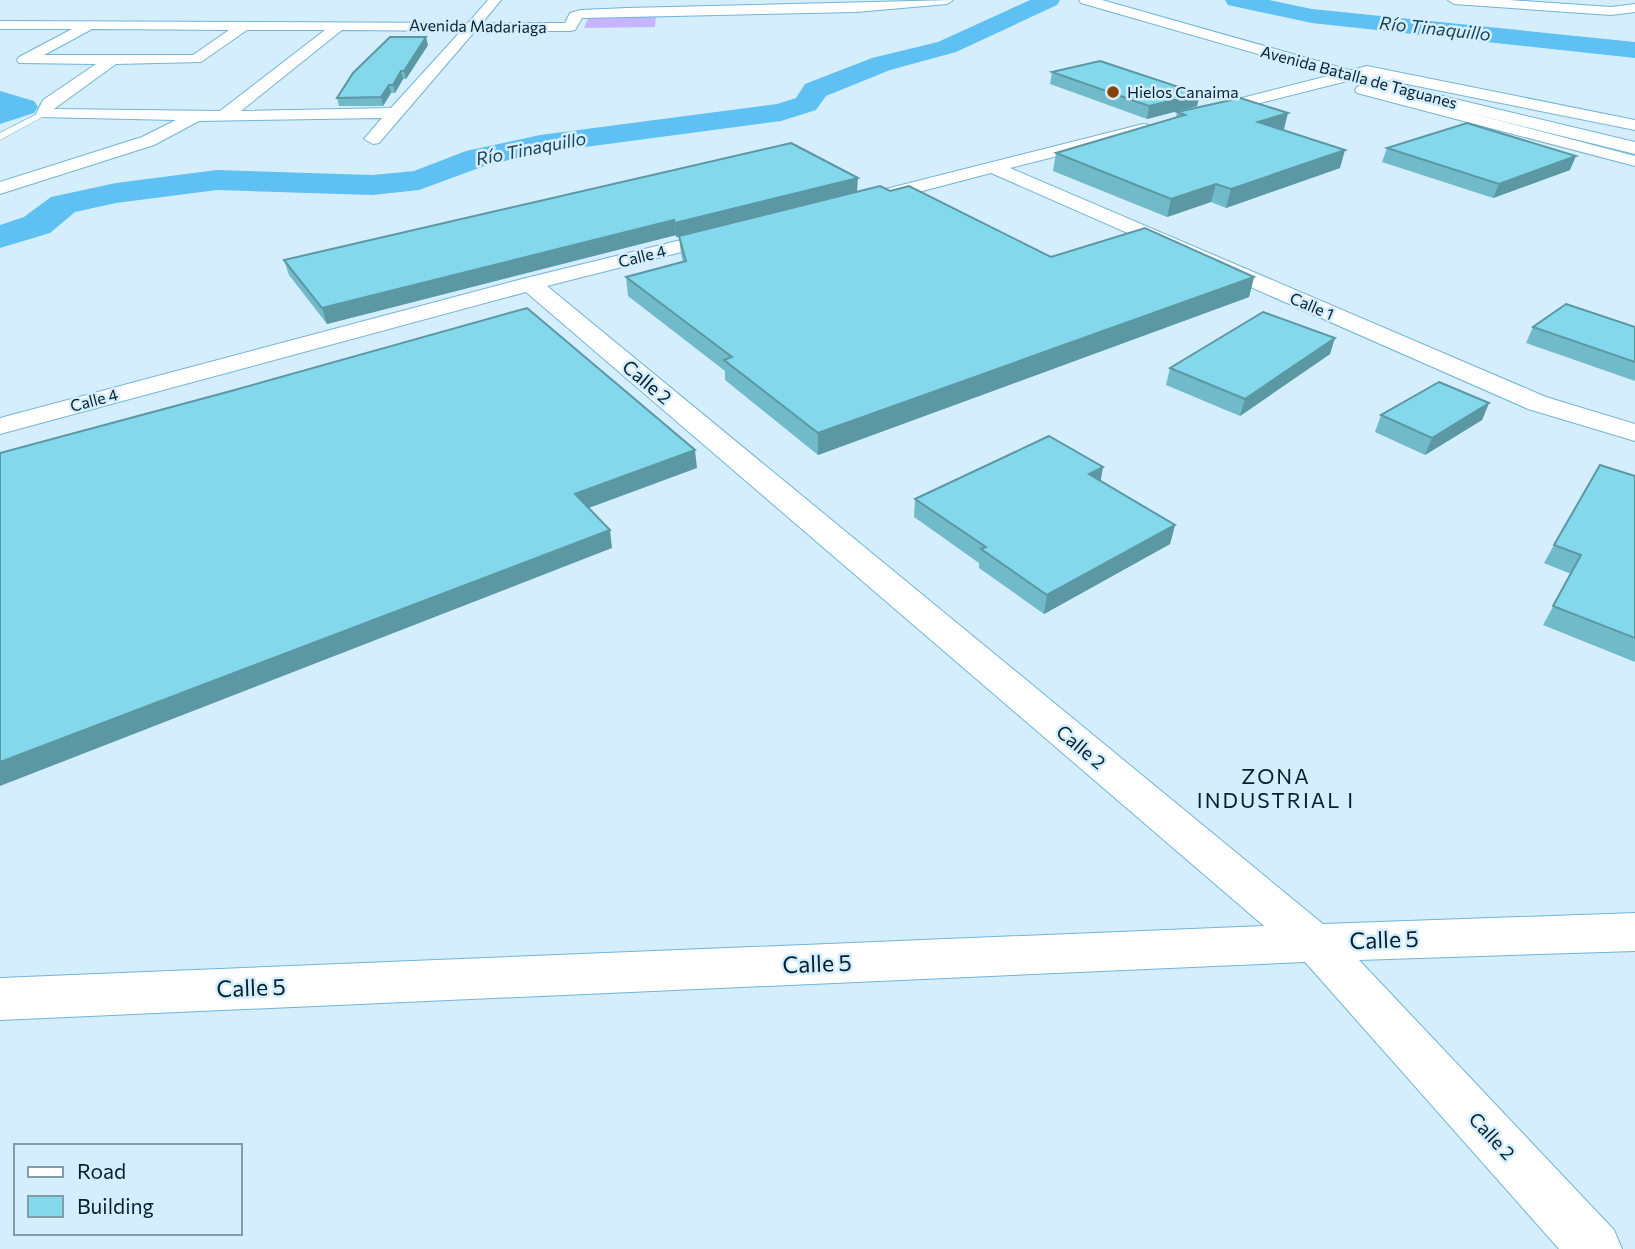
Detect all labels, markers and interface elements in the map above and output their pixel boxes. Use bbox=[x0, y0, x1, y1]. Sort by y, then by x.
water label: Río Tinaquillo bbox=[1378, 11, 1492, 45]
street label: Avenida Madariaga bbox=[409, 15, 547, 36]
street label: Avenida Batalla de Taguanes bbox=[1259, 41, 1460, 112]
place label: Hielos Canaima bbox=[1127, 82, 1239, 101]
marker: Hielos Canaima bbox=[1105, 84, 1121, 100]
water label: Río Tinaquillo bbox=[474, 127, 588, 169]
street label: Calle 4 bbox=[616, 240, 668, 271]
street label: Calle 1 bbox=[1287, 288, 1337, 323]
street label: Calle 2 bbox=[618, 355, 676, 409]
street label: Calle 4 bbox=[68, 384, 120, 415]
street label: Calle 2 bbox=[1052, 720, 1110, 774]
district label: ZONA INDUSTRIAL I bbox=[1197, 763, 1355, 812]
street label: Calle 5 bbox=[1349, 924, 1419, 954]
street label: Calle 5 bbox=[782, 948, 852, 978]
street label: Calle 5 bbox=[216, 972, 286, 1002]
street label: Calle 2 bbox=[1465, 1107, 1520, 1164]
legend bbox=[14, 1144, 242, 1235]
text: Road bbox=[77, 1158, 126, 1183]
text: Building bbox=[77, 1193, 154, 1218]

